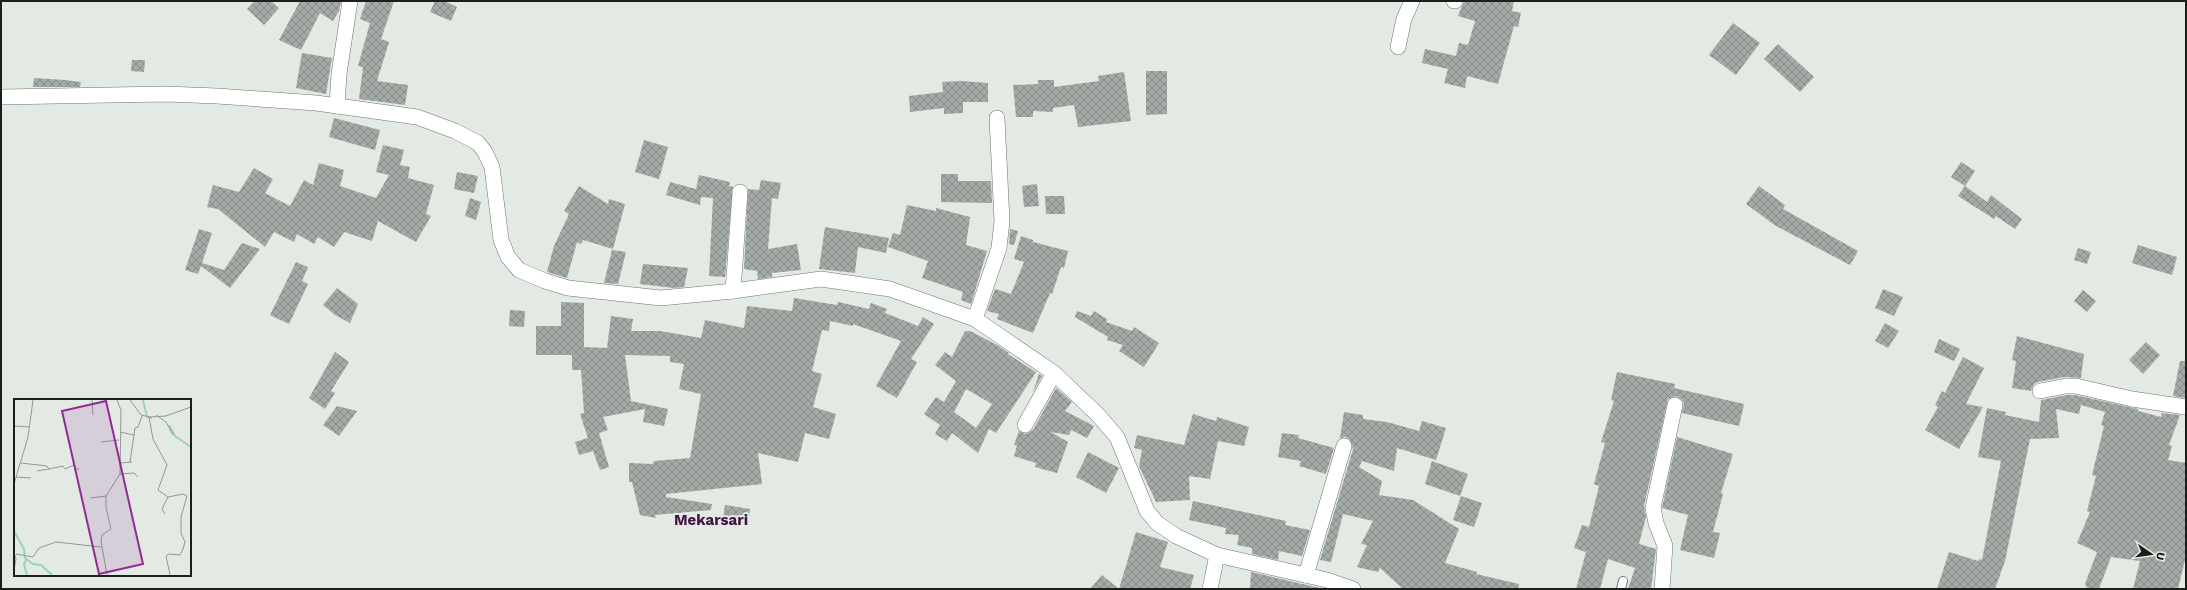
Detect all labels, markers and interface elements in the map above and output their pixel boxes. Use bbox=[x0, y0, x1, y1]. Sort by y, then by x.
inset map bbox=[14, 399, 191, 576]
district label: Mekarsari bbox=[674, 511, 748, 529]
north arrow bbox=[2131, 534, 2171, 574]
text: U bbox=[2153, 551, 2167, 562]

